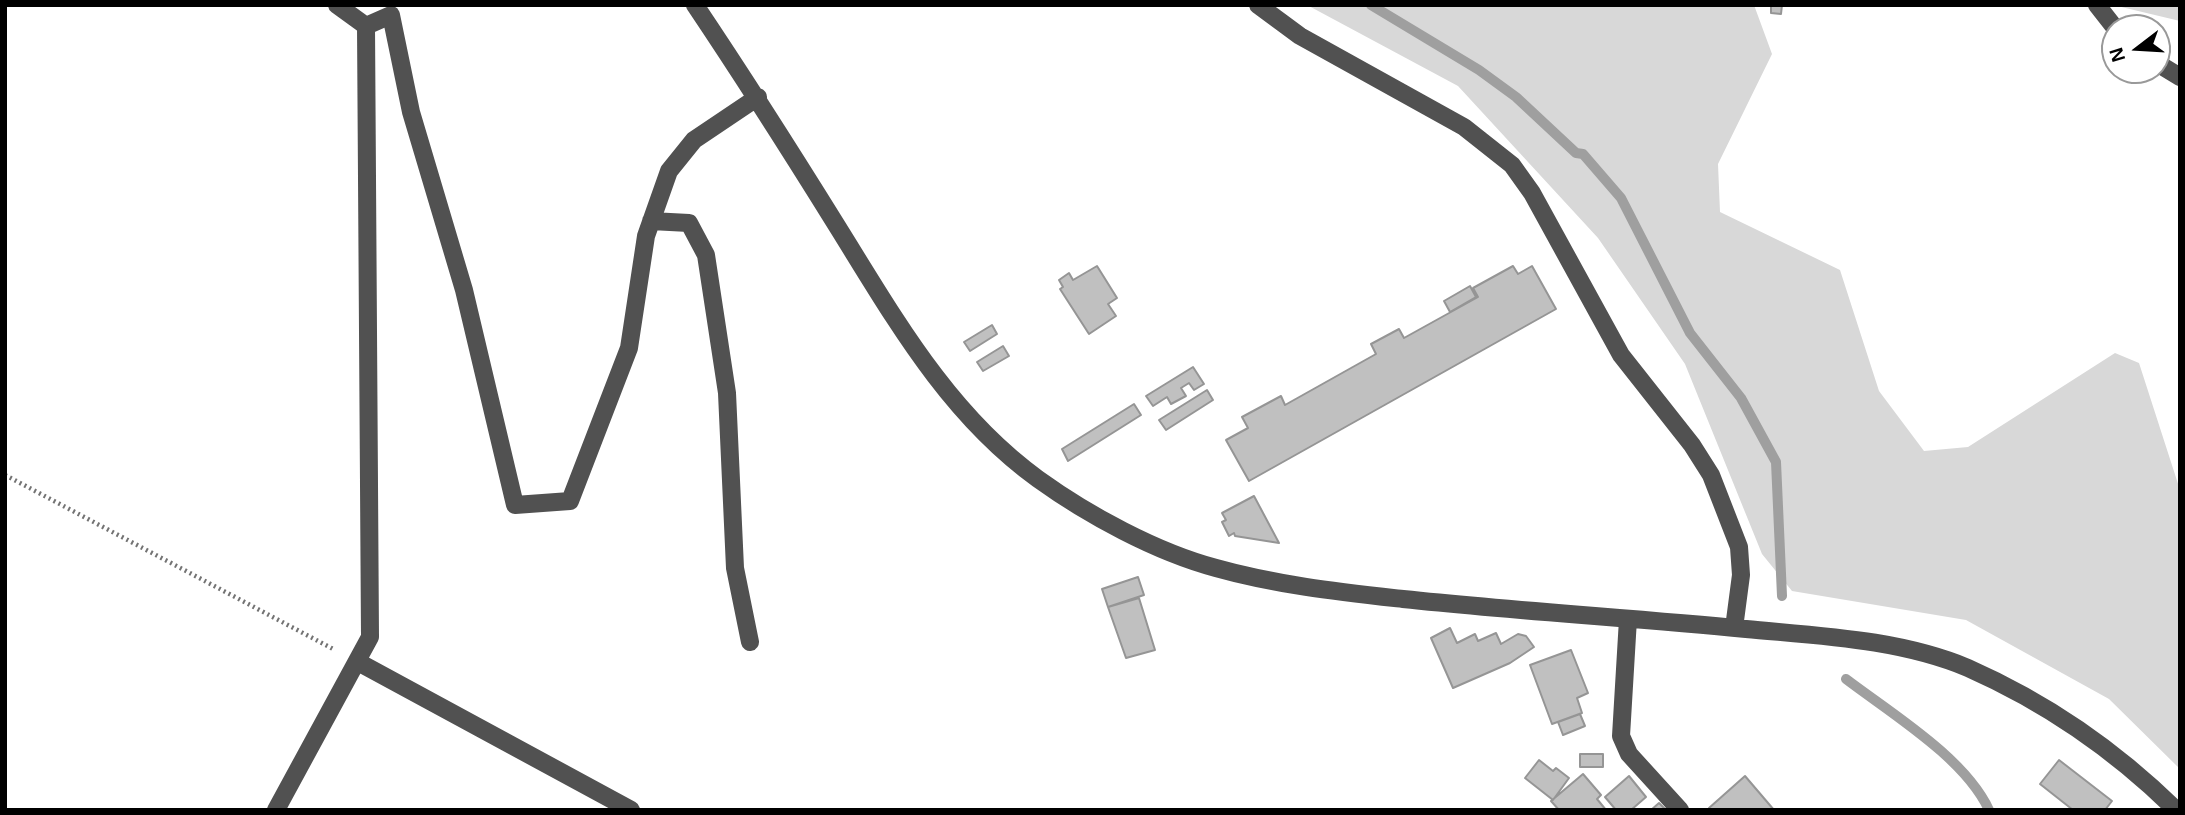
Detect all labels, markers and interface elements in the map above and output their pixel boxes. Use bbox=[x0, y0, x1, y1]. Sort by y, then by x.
north arrow bbox=[2101, 14, 2171, 84]
text: N bbox=[2105, 45, 2129, 64]

